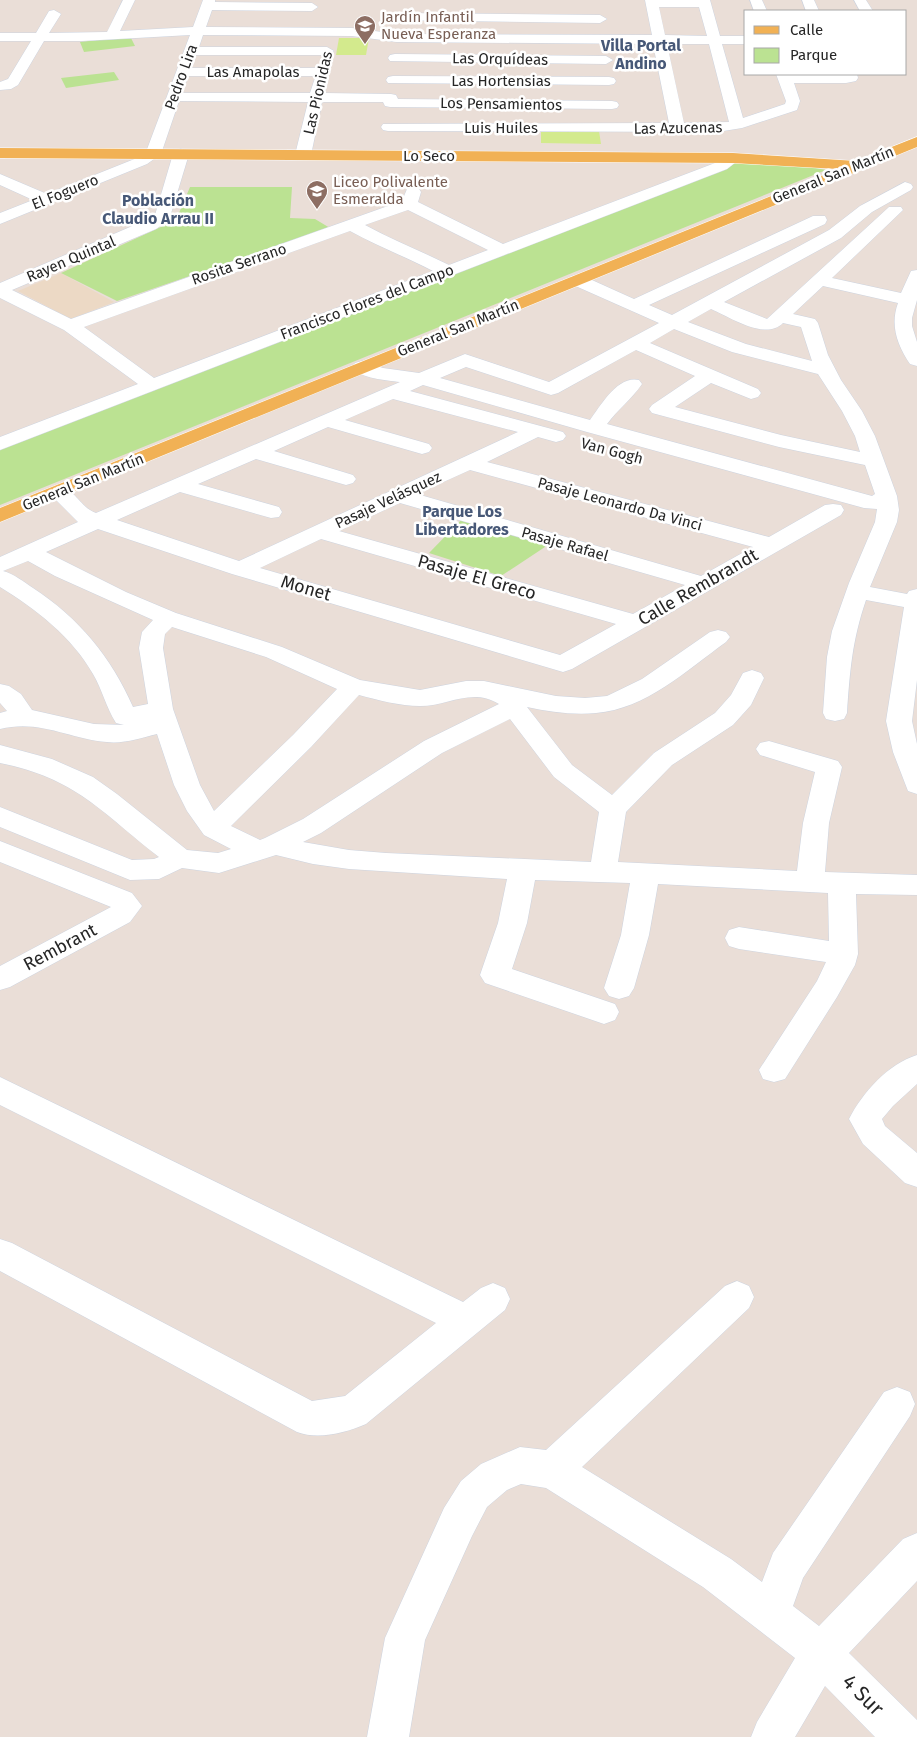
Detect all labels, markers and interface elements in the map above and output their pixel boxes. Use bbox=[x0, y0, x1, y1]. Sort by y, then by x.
place label: Jardín Infantil Nueva Esperanza bbox=[381, 8, 496, 43]
legend bbox=[744, 10, 907, 75]
school or university icon: Jardín Infantil Nueva Esperanza bbox=[353, 14, 377, 45]
text: Calle bbox=[790, 21, 823, 39]
district label: Villa Portal Andino bbox=[600, 36, 681, 73]
street label: Pedro Lira bbox=[161, 42, 201, 112]
text: Parque bbox=[790, 46, 837, 64]
street label: Las Orquídeas bbox=[452, 49, 548, 69]
street label: Las Pionidas bbox=[300, 50, 336, 136]
street label: Las Amapolas bbox=[207, 63, 299, 81]
street label: Las Hortensias bbox=[451, 72, 551, 90]
street label: Los Pensamientos bbox=[440, 94, 562, 114]
street label: Las Azucenas bbox=[633, 118, 723, 138]
street label: Luis Huiles bbox=[464, 119, 538, 137]
street label: General San Martín bbox=[770, 142, 896, 208]
street label: Lo Seco bbox=[403, 147, 455, 165]
street label: El Foguero bbox=[29, 170, 101, 214]
place label: Liceo Polivalente Esmeralda bbox=[333, 173, 448, 208]
school or university icon: Liceo Polivalente Esmeralda bbox=[305, 179, 329, 210]
district label: Población Claudio Arrau II bbox=[102, 191, 214, 228]
street label: Rayen Quintal bbox=[24, 232, 119, 286]
street label: Rosita Serrano bbox=[189, 239, 289, 289]
street label: Francisco Flores del Campo bbox=[278, 261, 456, 343]
street label: General San Martín bbox=[395, 295, 521, 361]
street label: Van Gogh bbox=[579, 434, 645, 468]
street label: General San Martín bbox=[20, 449, 146, 515]
street label: Pasaje Velásquez bbox=[332, 467, 444, 532]
street label: Pasaje Leonardo Da Vinci bbox=[536, 473, 704, 535]
district label: Parque Los Libertadores bbox=[415, 502, 509, 539]
street label: Pasaje Rafael bbox=[519, 523, 611, 565]
street label: Calle Rembrandt bbox=[634, 543, 762, 630]
street label: Pasaje El Greco bbox=[415, 550, 539, 604]
street label: Monet bbox=[278, 570, 334, 606]
street label: Rembrant bbox=[20, 918, 101, 975]
street label: 4 Sur bbox=[837, 1669, 889, 1721]

